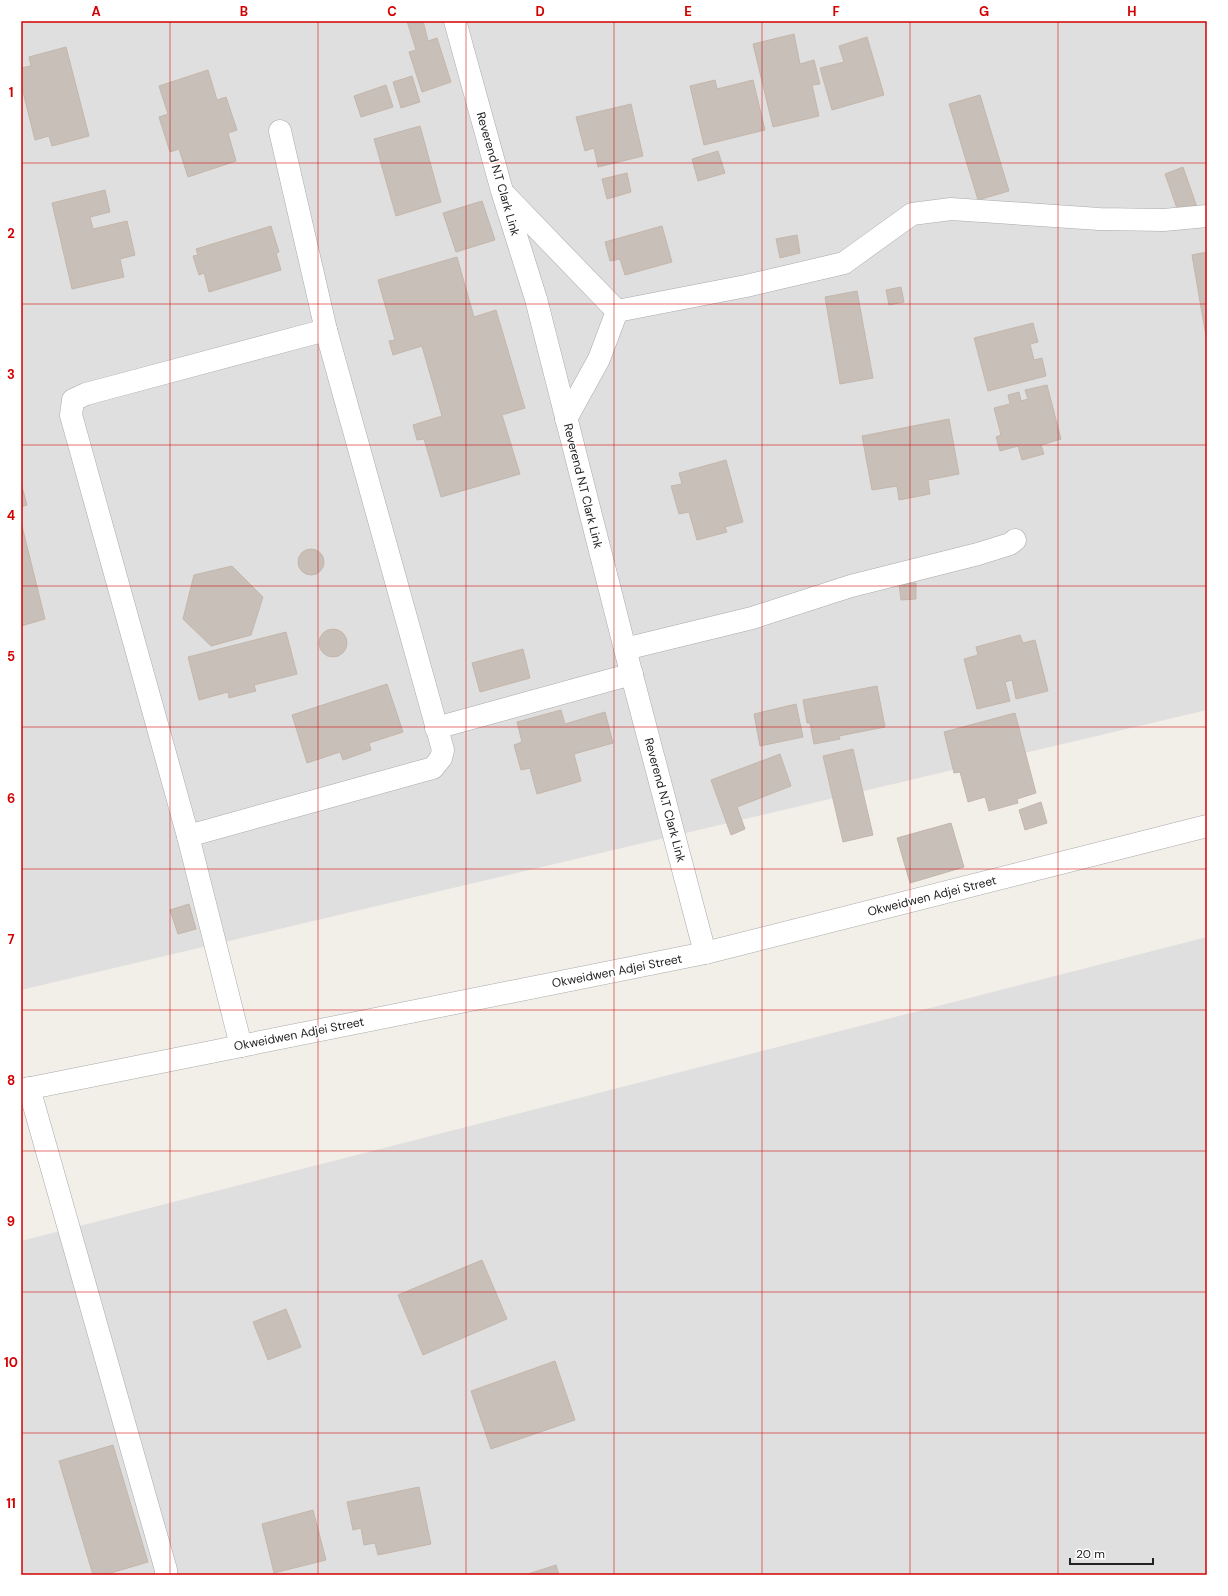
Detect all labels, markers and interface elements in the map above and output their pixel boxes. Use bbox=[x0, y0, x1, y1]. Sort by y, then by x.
text: A bbox=[91, 3, 101, 20]
text: B bbox=[240, 3, 248, 20]
text: C bbox=[387, 3, 397, 20]
text: D bbox=[535, 3, 545, 20]
text: E bbox=[684, 3, 692, 20]
text: F bbox=[832, 3, 840, 20]
text: G bbox=[979, 3, 989, 20]
text: H bbox=[1127, 3, 1137, 20]
text: 1 bbox=[9, 84, 13, 101]
street label: Reverend N.T Clark Link bbox=[473, 110, 523, 238]
text: 2 bbox=[7, 225, 15, 242]
text: 3 bbox=[7, 366, 15, 383]
street label: Reverend N.T Clark Link bbox=[560, 422, 606, 550]
text: 4 bbox=[7, 507, 15, 524]
text: 5 bbox=[7, 648, 15, 665]
street label: Reverend N.T Clark Link bbox=[641, 736, 689, 864]
text: 6 bbox=[7, 790, 15, 807]
street label: Okweidwen Adjei Street bbox=[866, 872, 998, 920]
text: 7 bbox=[8, 931, 15, 948]
street label: Okweidwen Adjei Street bbox=[551, 950, 684, 991]
street label: Okweidwen Adjei Street bbox=[233, 1013, 366, 1054]
text: 8 bbox=[7, 1072, 15, 1089]
text: 9 bbox=[7, 1213, 15, 1230]
text: 10 bbox=[4, 1354, 18, 1371]
text: 11 bbox=[6, 1495, 16, 1512]
scale bar bbox=[1070, 1540, 1153, 1566]
text: 20 m bbox=[1076, 1546, 1105, 1562]

